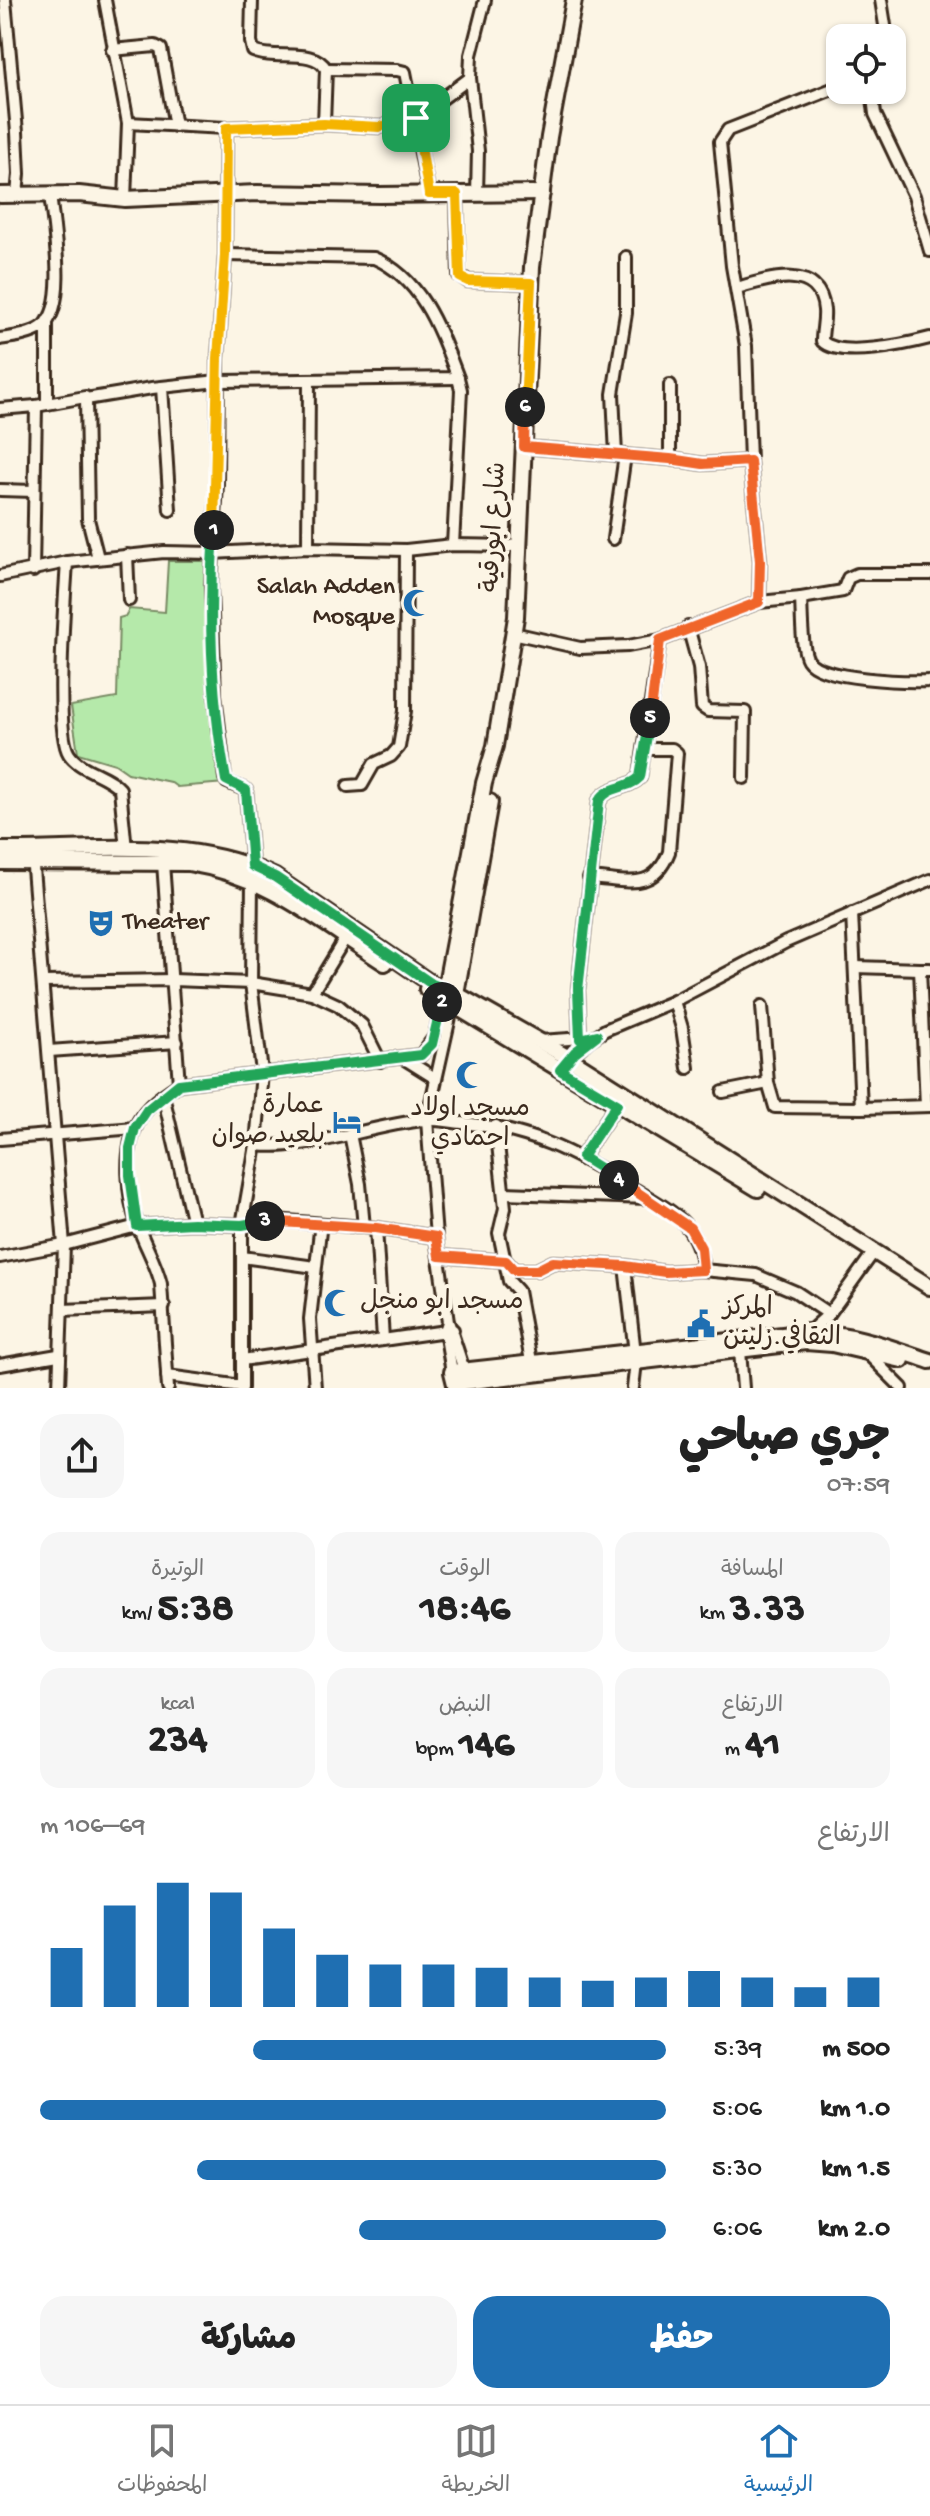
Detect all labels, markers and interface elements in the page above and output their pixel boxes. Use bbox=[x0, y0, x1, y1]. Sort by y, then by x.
map controls bbox=[826, 24, 906, 104]
button: locate bbox=[826, 24, 906, 104]
pin bbox=[382, 84, 450, 152]
icon: arrive bbox=[394, 96, 438, 140]
pin: 6 bbox=[505, 387, 545, 427]
text: 6 bbox=[519, 394, 531, 420]
street label: شارع ابورقية bbox=[477, 461, 515, 593]
pin: 1 bbox=[194, 510, 234, 550]
text: 1 bbox=[210, 517, 218, 543]
place label: Salah Adden Mosque bbox=[257, 573, 396, 634]
mosque icon: Salah Adden Mosque bbox=[402, 588, 432, 618]
pin: 5 bbox=[630, 698, 670, 738]
text: 5 bbox=[644, 705, 656, 731]
theatre icon: Theater bbox=[86, 908, 116, 938]
place label: Theater bbox=[121, 908, 211, 939]
pin: 2 bbox=[422, 982, 462, 1022]
text: 2 bbox=[437, 989, 447, 1015]
mosque icon: مسجد اولاد احمادي bbox=[455, 1060, 485, 1090]
place label: عمارة بلعيد صوان bbox=[211, 1092, 325, 1153]
place label: مسجد اولاد احمادي bbox=[410, 1095, 530, 1156]
hotel icon: عمارة بلعيد صوان bbox=[332, 1107, 362, 1137]
pin: 4 bbox=[599, 1160, 639, 1200]
text: 4 bbox=[614, 1167, 624, 1193]
pin: 3 bbox=[245, 1201, 285, 1241]
text: 3 bbox=[259, 1208, 271, 1234]
mosque icon: مسجد ابو منجل bbox=[323, 1288, 353, 1318]
place label: مسجد ابو منجل bbox=[360, 1288, 524, 1319]
place label: المركز الثقافي.زليتن bbox=[721, 1294, 841, 1355]
public building icon: المركز الثقافي.زليتن bbox=[686, 1309, 716, 1339]
button: share bbox=[40, 1414, 124, 1498]
text: جري صباحي bbox=[679, 1415, 890, 1467]
text: 07:59 bbox=[827, 1471, 890, 1502]
text: الوتيرة bbox=[151, 1558, 204, 1584]
text: الوقت bbox=[439, 1558, 491, 1584]
text: المسافة bbox=[721, 1558, 784, 1584]
text: 5:38 bbox=[158, 1587, 234, 1634]
text: 18:46 bbox=[420, 1587, 510, 1634]
text: 3.33 bbox=[730, 1587, 805, 1634]
text: /km bbox=[122, 1601, 158, 1627]
text: km bbox=[700, 1601, 730, 1627]
text: kcal bbox=[161, 1692, 195, 1718]
text: النبض bbox=[439, 1694, 491, 1720]
text: الارتفاع bbox=[721, 1694, 783, 1720]
text: 234 bbox=[148, 1718, 207, 1765]
text: 146 bbox=[459, 1723, 514, 1770]
text: 41 bbox=[745, 1723, 780, 1770]
text: bpm bbox=[416, 1737, 459, 1763]
text: m bbox=[724, 1737, 745, 1763]
text: 69–106 m bbox=[40, 1812, 145, 1843]
text: الارتفاع bbox=[817, 1821, 890, 1852]
text: 5:39 bbox=[714, 2035, 762, 2066]
text: 500 m bbox=[822, 2035, 890, 2066]
text: 5:06 bbox=[712, 2095, 762, 2126]
text: 1.0 km bbox=[820, 2095, 890, 2126]
text: 5:30 bbox=[712, 2155, 762, 2186]
text: 1.5 km bbox=[821, 2155, 890, 2186]
text: 6:06 bbox=[713, 2215, 762, 2246]
text: 2.0 km bbox=[818, 2215, 890, 2246]
button: مشاركة bbox=[40, 2296, 457, 2388]
button: حفظ bbox=[473, 2296, 890, 2388]
tab: المحفوظات bbox=[117, 2419, 208, 2503]
tab: الخريطة bbox=[441, 2419, 510, 2503]
tab: الرئيسية bbox=[744, 2419, 813, 2503]

